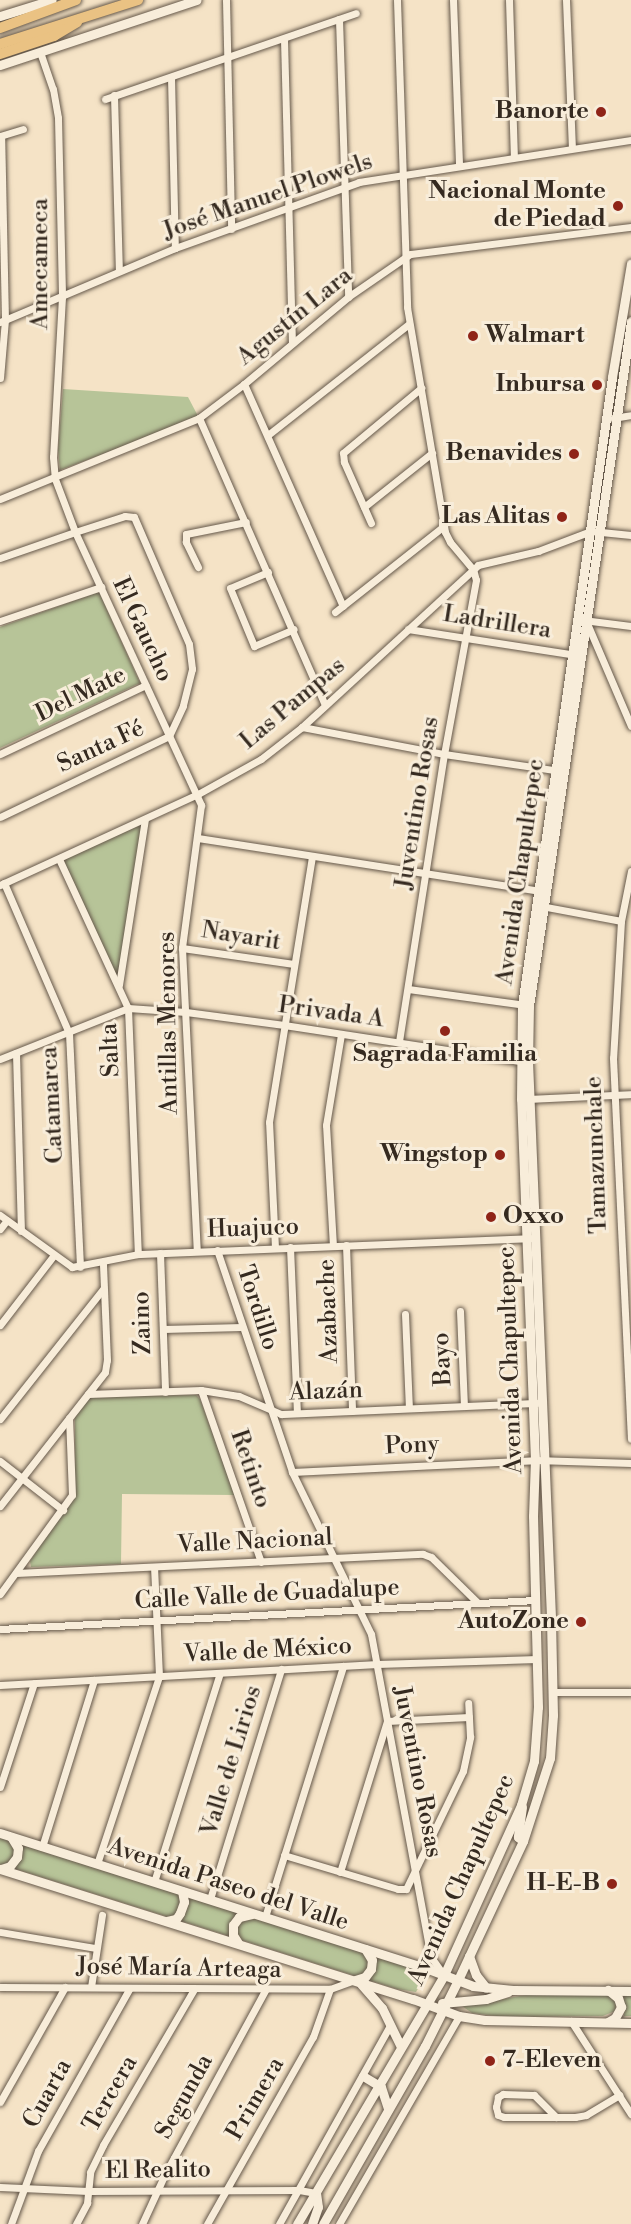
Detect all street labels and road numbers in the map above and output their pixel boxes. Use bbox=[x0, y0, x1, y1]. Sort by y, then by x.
street label: José Manuel Plowels bbox=[160, 148, 376, 246]
street label: Amecameca bbox=[27, 198, 55, 330]
street label: Agustín Lara bbox=[232, 262, 358, 372]
street label: El Gaucho bbox=[105, 573, 179, 687]
street label: Ladrillera bbox=[441, 600, 553, 646]
street label: Las Pampas bbox=[235, 652, 351, 756]
street label: Del Mate bbox=[31, 661, 131, 729]
street label: Santa Fé bbox=[53, 714, 149, 780]
street label: Juventino Rosas bbox=[390, 715, 446, 891]
street label: Avenida Chapultepec bbox=[491, 757, 551, 987]
street label: Nayarit bbox=[199, 917, 283, 957]
street label: Antillas Menores bbox=[153, 931, 185, 1115]
street label: Privada A bbox=[276, 991, 386, 1035]
street label: Salta bbox=[95, 1022, 127, 1078]
street label: Catamarca bbox=[36, 1046, 70, 1164]
street label: Tamazunchale bbox=[580, 1076, 614, 1234]
street label: Huajuco bbox=[206, 1213, 300, 1245]
street label: Avenida Chapultepec bbox=[493, 1246, 529, 1474]
street label: Azabache bbox=[313, 1258, 345, 1364]
street label: Tordillo bbox=[230, 1262, 284, 1354]
street label: Zaino bbox=[128, 1291, 158, 1355]
street label: Bayo bbox=[427, 1332, 459, 1386]
street label: Alazán bbox=[289, 1376, 363, 1408]
street label: Retinto bbox=[223, 1426, 277, 1512]
street label: Pony bbox=[384, 1430, 440, 1462]
street label: Valle Nacional bbox=[177, 1524, 333, 1560]
street label: Calle Valle de Guadalupe bbox=[134, 1574, 400, 1616]
street label: Valle de México bbox=[183, 1632, 353, 1670]
street label: Valle de Lirios bbox=[195, 1682, 269, 1840]
street label: Juventino Rosas bbox=[386, 1684, 448, 1860]
street label: Avenida Chapultepec bbox=[402, 1770, 522, 1990]
street label: Avenida Paseo del Valle bbox=[104, 1832, 352, 1938]
street label: José María Arteaga bbox=[76, 1953, 282, 1985]
street label: Segunda bbox=[150, 2050, 220, 2144]
street label: Tercera bbox=[78, 2051, 144, 2137]
street label: Primera bbox=[221, 2053, 291, 2145]
street label: Cuarta bbox=[17, 2054, 79, 2134]
street label: El Realito bbox=[105, 2156, 211, 2186]

